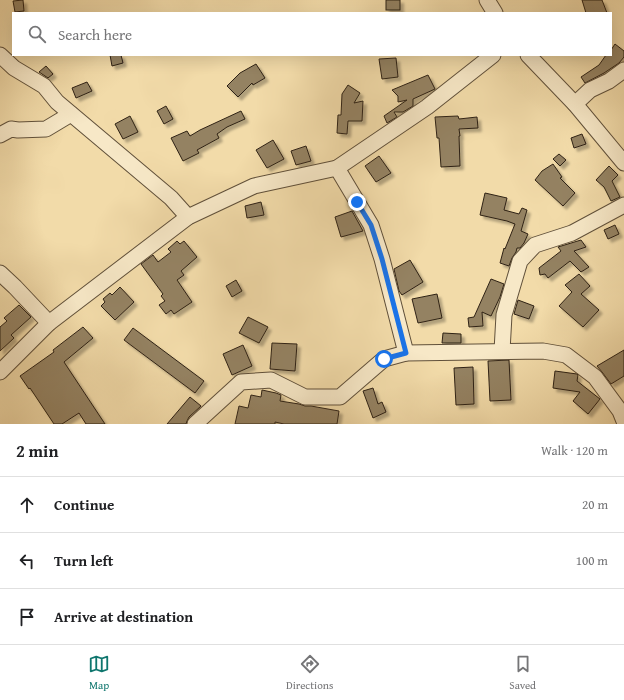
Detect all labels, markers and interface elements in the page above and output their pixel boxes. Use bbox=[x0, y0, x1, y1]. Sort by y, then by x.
search box bbox=[12, 12, 612, 56]
icon: search bbox=[26, 23, 48, 45]
text: Search here bbox=[58, 24, 132, 45]
route end bbox=[348, 193, 366, 211]
route start bbox=[375, 350, 393, 368]
text: 2 min bbox=[16, 438, 58, 463]
text: Walk · 120 m bbox=[541, 441, 608, 460]
icon: ahead bbox=[16, 494, 38, 516]
text: Continue bbox=[54, 494, 115, 515]
text: 20 m bbox=[582, 495, 608, 514]
icon: left bbox=[16, 550, 38, 572]
text: Turn left bbox=[54, 550, 113, 571]
text: 100 m bbox=[576, 551, 608, 570]
icon: arrive bbox=[16, 606, 38, 628]
text: Arrive at destination bbox=[54, 606, 193, 627]
tab: Map bbox=[88, 653, 110, 693]
tab: Directions bbox=[286, 653, 333, 693]
tab: Saved bbox=[509, 653, 536, 693]

